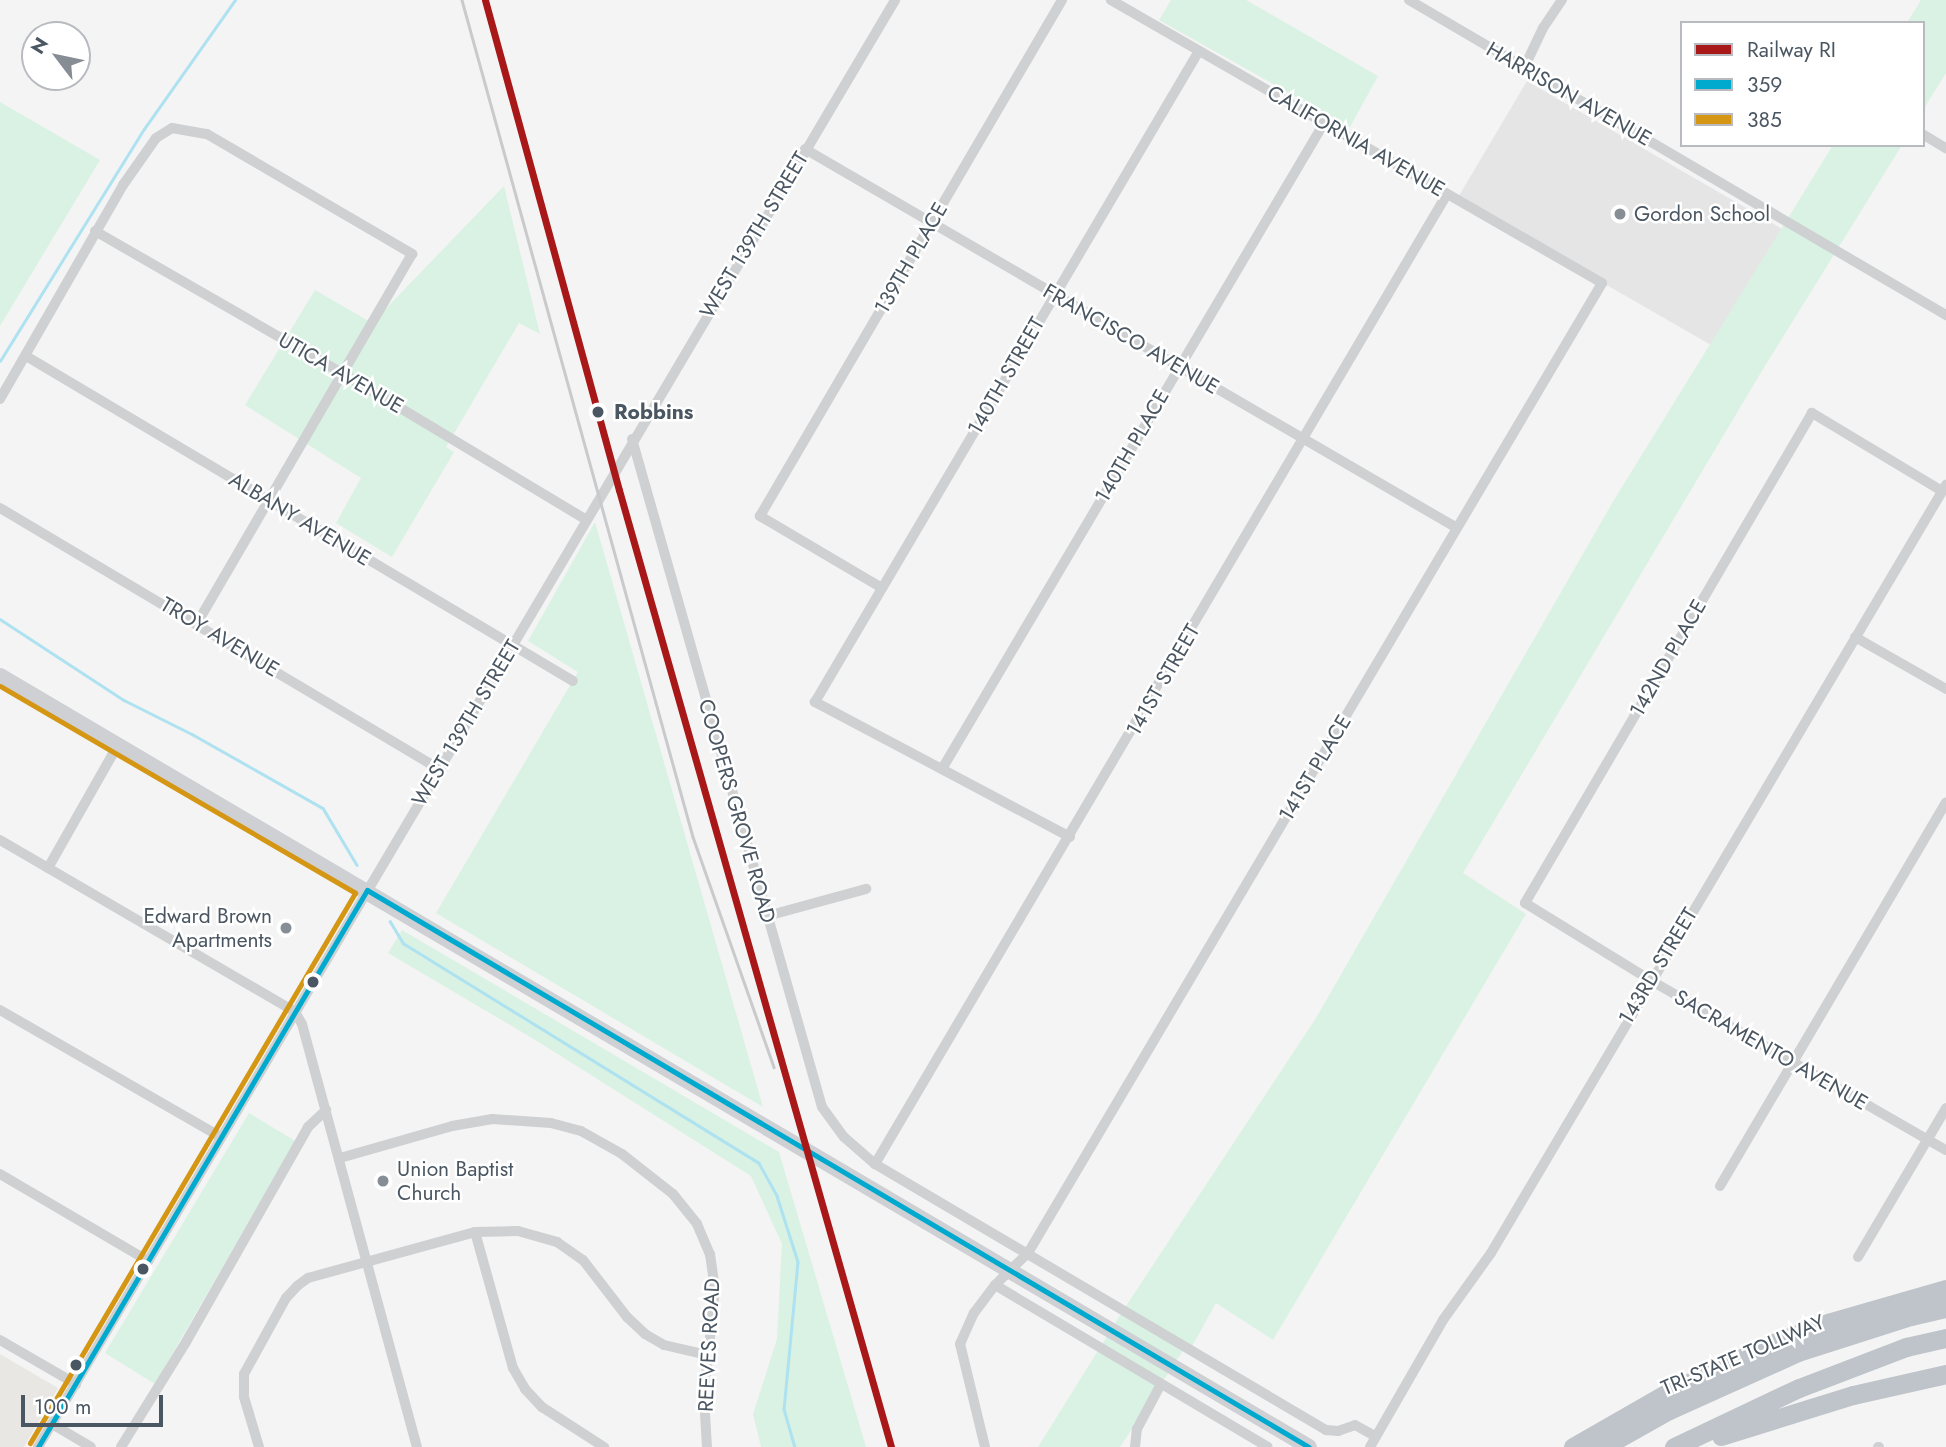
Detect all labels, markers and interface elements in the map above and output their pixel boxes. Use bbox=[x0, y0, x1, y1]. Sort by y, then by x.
north arrow bbox=[21, 21, 91, 91]
legend bbox=[1680, 21, 1925, 147]
text: N bbox=[24, 32, 55, 59]
text: Railway RI bbox=[1747, 35, 1836, 65]
street label: HARRISON AVENUE bbox=[1482, 36, 1656, 152]
text: 359 bbox=[1747, 70, 1782, 100]
street label: CALIFORNIA AVENUE bbox=[1263, 80, 1449, 202]
text: 385 bbox=[1747, 105, 1782, 135]
street label: WEST 139TH STREET bbox=[694, 147, 814, 323]
street label: 139TH PLACE bbox=[869, 198, 953, 318]
place label: Gordon School bbox=[1634, 201, 1770, 227]
marker: Gordon School bbox=[1612, 206, 1628, 222]
street label: FRANCISCO AVENUE bbox=[1039, 278, 1223, 400]
street label: 140TH STREET bbox=[962, 313, 1050, 439]
street label: UTICA AVENUE bbox=[274, 327, 408, 419]
street label: 140TH PLACE bbox=[1090, 385, 1174, 507]
place label: Robbins bbox=[614, 399, 693, 425]
marker: Robbins bbox=[588, 402, 608, 422]
street label: ALBANY AVENUE bbox=[224, 467, 376, 571]
street label: TROY AVENUE bbox=[156, 592, 284, 682]
street label: 142ND PLACE bbox=[1624, 595, 1712, 721]
street label: 141ST STREET bbox=[1121, 620, 1205, 740]
street label: WEST 139TH STREET bbox=[406, 635, 526, 811]
street label: COOPERS GROVE ROAD bbox=[693, 696, 781, 926]
street label: 141ST PLACE bbox=[1273, 710, 1357, 826]
place label: Edward Brown Apartments bbox=[144, 903, 272, 953]
street label: 143RD STREET bbox=[1613, 903, 1703, 1029]
marker: Edward Brown Apartments bbox=[278, 920, 294, 936]
unlabelled marker bbox=[306, 975, 320, 989]
street label: SACRAMENTO AVENUE bbox=[1670, 984, 1872, 1116]
place label: Union Baptist Church bbox=[397, 1156, 513, 1206]
marker: Union Baptist Church bbox=[375, 1173, 391, 1189]
unlabelled marker bbox=[136, 1262, 150, 1276]
street label: REEVES ROAD bbox=[693, 1277, 725, 1413]
street label: TRI-STATE TOLLWAY bbox=[1657, 1309, 1829, 1401]
unlabelled marker bbox=[69, 1358, 83, 1372]
scale bar bbox=[24, 1380, 166, 1424]
text: 100 m bbox=[34, 1392, 91, 1422]

